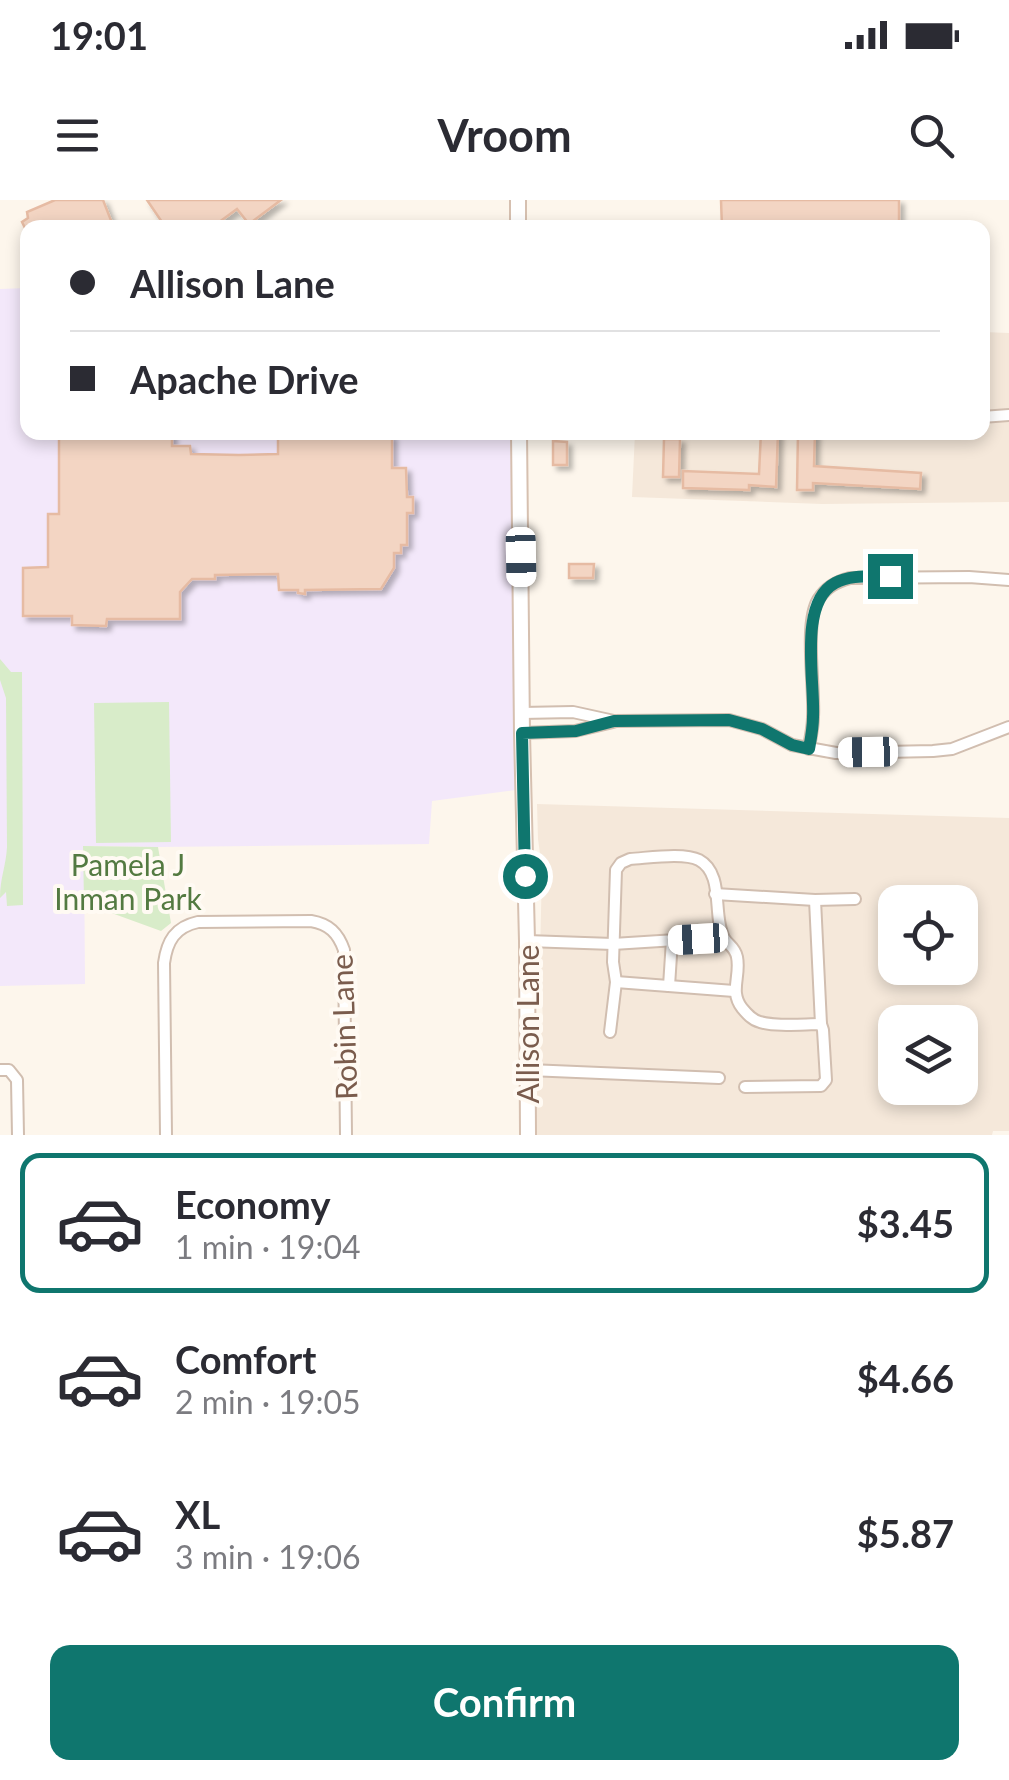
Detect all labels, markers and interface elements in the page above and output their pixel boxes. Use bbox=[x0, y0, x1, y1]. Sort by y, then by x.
text: 19:01 bbox=[50, 12, 148, 58]
icon: menu bbox=[50, 108, 105, 163]
text: Vroom bbox=[437, 108, 572, 162]
icon: search bbox=[904, 108, 959, 163]
text: Allison Lane bbox=[130, 260, 335, 306]
text: Apache Drive bbox=[130, 356, 359, 402]
car bbox=[505, 527, 537, 587]
route end bbox=[868, 554, 913, 599]
car bbox=[838, 736, 898, 768]
park label: Pamela J Inman Park bbox=[54, 846, 203, 916]
route start bbox=[503, 854, 548, 899]
map controls bbox=[878, 885, 978, 1105]
button: locate bbox=[878, 885, 978, 985]
car bbox=[667, 922, 729, 956]
street label: Allison Lane bbox=[509, 945, 545, 1103]
street label: Robin Lane bbox=[322, 953, 364, 1101]
button: layers bbox=[878, 1005, 978, 1105]
icon: car bbox=[55, 1178, 145, 1268]
text: Economy bbox=[175, 1181, 330, 1227]
text: $3.45 bbox=[857, 1200, 954, 1246]
text: 1 min · 19:04 bbox=[175, 1227, 361, 1266]
icon: car bbox=[55, 1333, 145, 1423]
text: Comfort bbox=[175, 1336, 316, 1382]
text: $4.66 bbox=[857, 1355, 954, 1401]
text: 2 min · 19:05 bbox=[175, 1382, 361, 1421]
icon: car bbox=[55, 1488, 145, 1578]
text: XL bbox=[175, 1491, 220, 1537]
text: $5.87 bbox=[857, 1510, 954, 1556]
text: 3 min · 19:06 bbox=[175, 1537, 361, 1576]
button: Confirm bbox=[50, 1645, 959, 1760]

